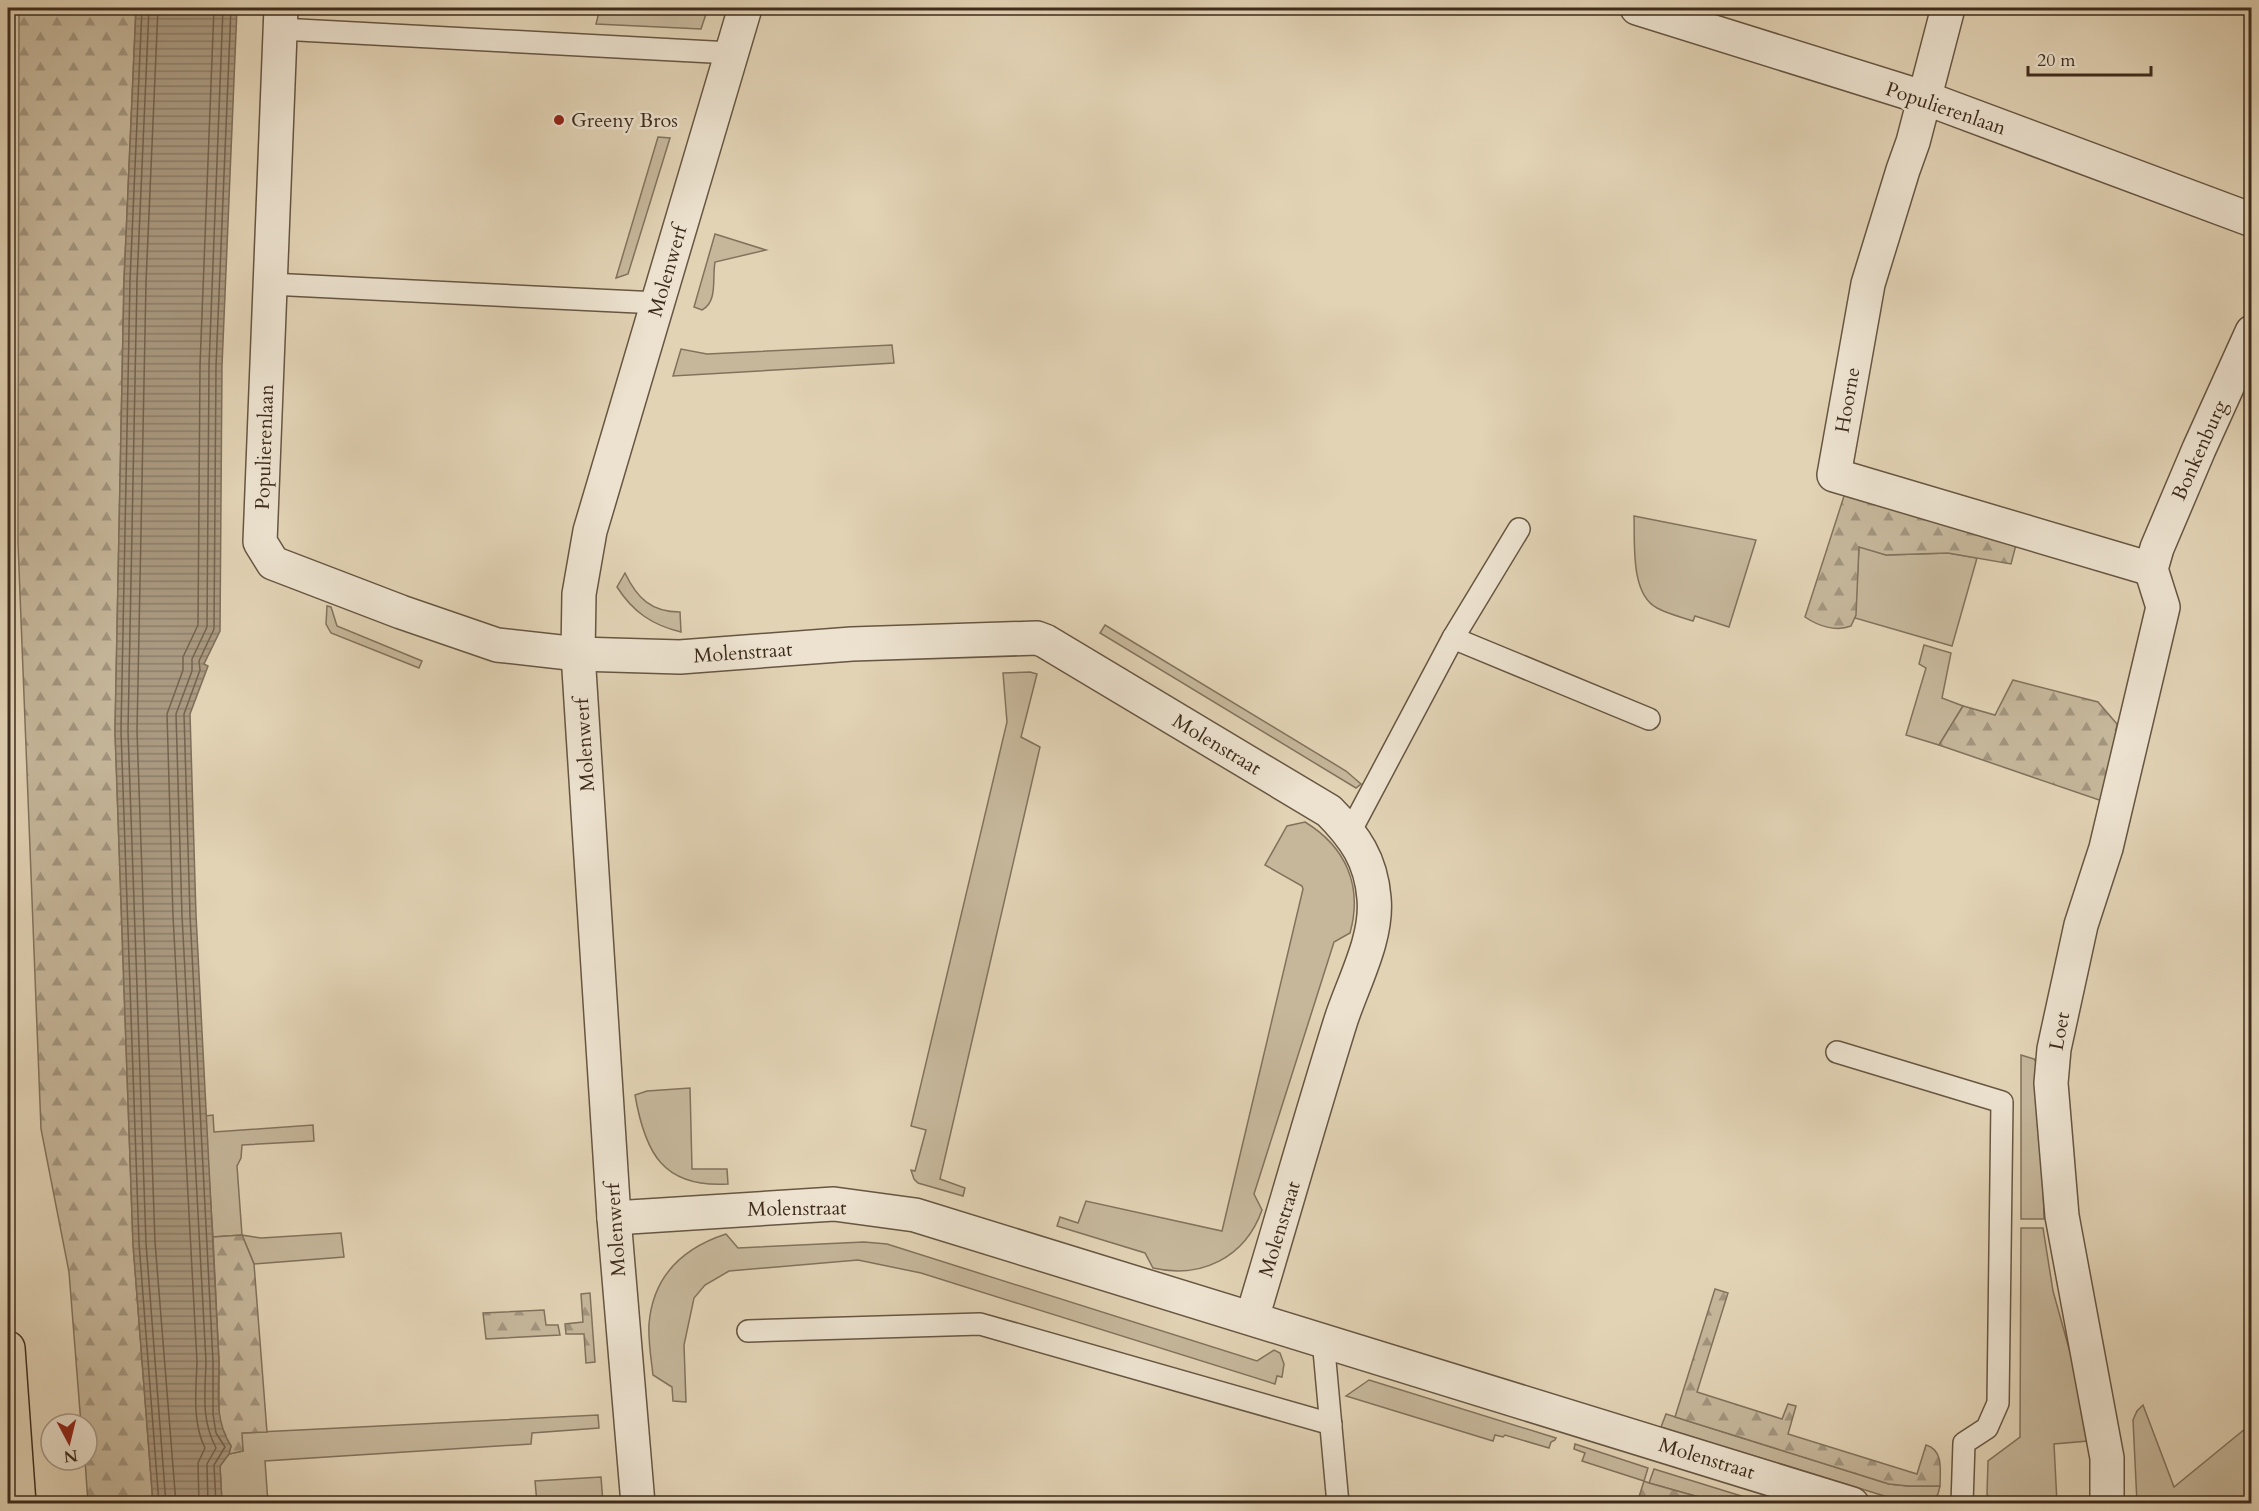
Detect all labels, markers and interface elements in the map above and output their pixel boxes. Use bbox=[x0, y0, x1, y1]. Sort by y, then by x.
scale bar bbox=[2028, 39, 2151, 77]
text: 20 m bbox=[2037, 48, 2076, 73]
street label: Populierenlaan bbox=[1882, 75, 2010, 142]
place label: Greeny Bros bbox=[571, 107, 678, 134]
marker: Greeny Bros bbox=[552, 113, 566, 127]
street label: Molenwerf bbox=[642, 220, 694, 320]
street label: Hoorne bbox=[1828, 365, 1867, 435]
street label: Populierenlaan bbox=[249, 383, 280, 510]
street label: Bonkenburg bbox=[2165, 395, 2234, 505]
street label: Molenstraat bbox=[693, 636, 794, 669]
street label: Molenwerf bbox=[568, 694, 601, 793]
street label: Molenstraat bbox=[1167, 707, 1267, 782]
street label: Loet bbox=[2043, 1009, 2077, 1052]
street label: Molenstraat bbox=[1252, 1177, 1307, 1280]
street label: Molenwerf bbox=[599, 1179, 632, 1278]
street label: Molenstraat bbox=[747, 1194, 847, 1223]
north arrow bbox=[39, 1412, 99, 1472]
street label: Molenstraat bbox=[1656, 1431, 1759, 1486]
text: N bbox=[62, 1444, 79, 1468]

